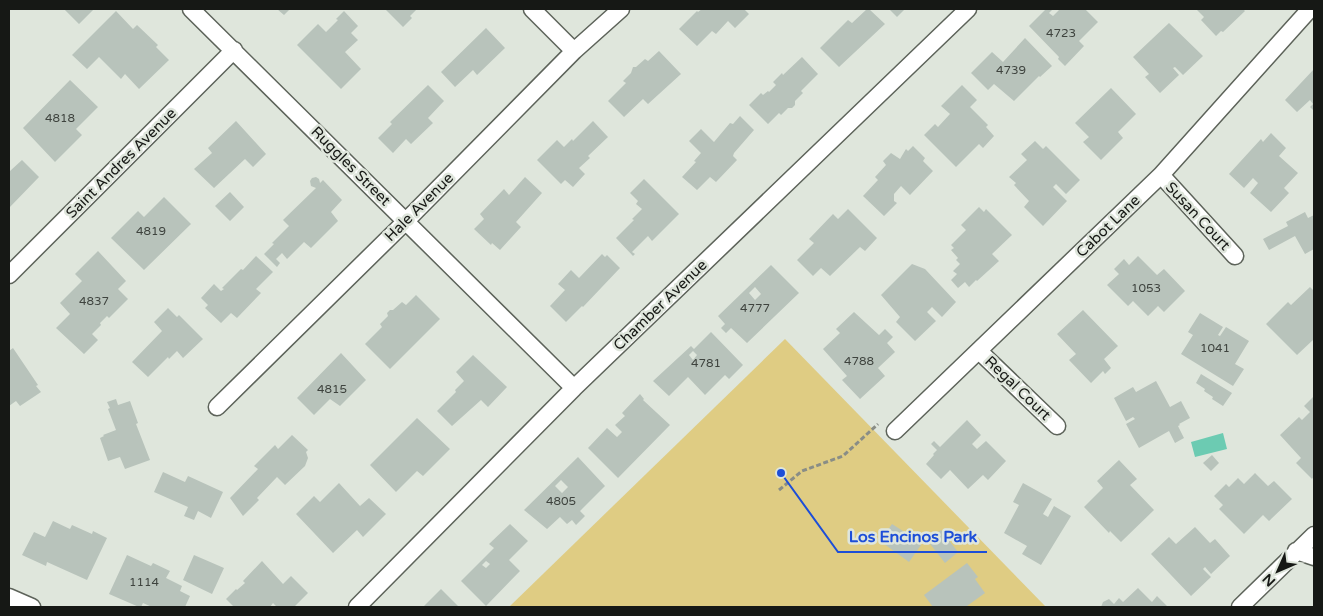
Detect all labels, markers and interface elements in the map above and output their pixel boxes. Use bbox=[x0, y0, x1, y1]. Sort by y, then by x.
house number: 4723 bbox=[1046, 26, 1076, 40]
house number: 4739 bbox=[996, 63, 1026, 77]
street label: Saint Andres Avenue bbox=[62, 104, 180, 222]
house number: 4818 bbox=[45, 111, 75, 125]
street label: Ruggles Street bbox=[308, 123, 395, 210]
street label: Hale Avenue bbox=[381, 169, 457, 245]
street label: Susan Court bbox=[1162, 178, 1234, 254]
street label: Cabot Lane bbox=[1072, 191, 1144, 261]
house number: 4819 bbox=[136, 224, 166, 238]
street label: Chamber Avenue bbox=[609, 256, 711, 354]
house number: 1053 bbox=[1131, 281, 1161, 295]
house number: 4837 bbox=[79, 294, 109, 308]
house number: 4777 bbox=[740, 301, 770, 315]
house number: 1041 bbox=[1200, 341, 1230, 355]
street label: Regal Court bbox=[981, 352, 1055, 424]
house number: 4788 bbox=[844, 354, 874, 368]
house number: 4781 bbox=[691, 356, 721, 370]
house number: 4815 bbox=[317, 382, 347, 396]
house number: 4805 bbox=[546, 494, 576, 508]
callout: Los Encinos Park bbox=[838, 521, 987, 552]
text: Los Encinos Park bbox=[849, 527, 978, 547]
north arrow bbox=[1253, 546, 1303, 596]
text: N bbox=[1259, 570, 1279, 590]
house number: 1114 bbox=[129, 575, 160, 589]

